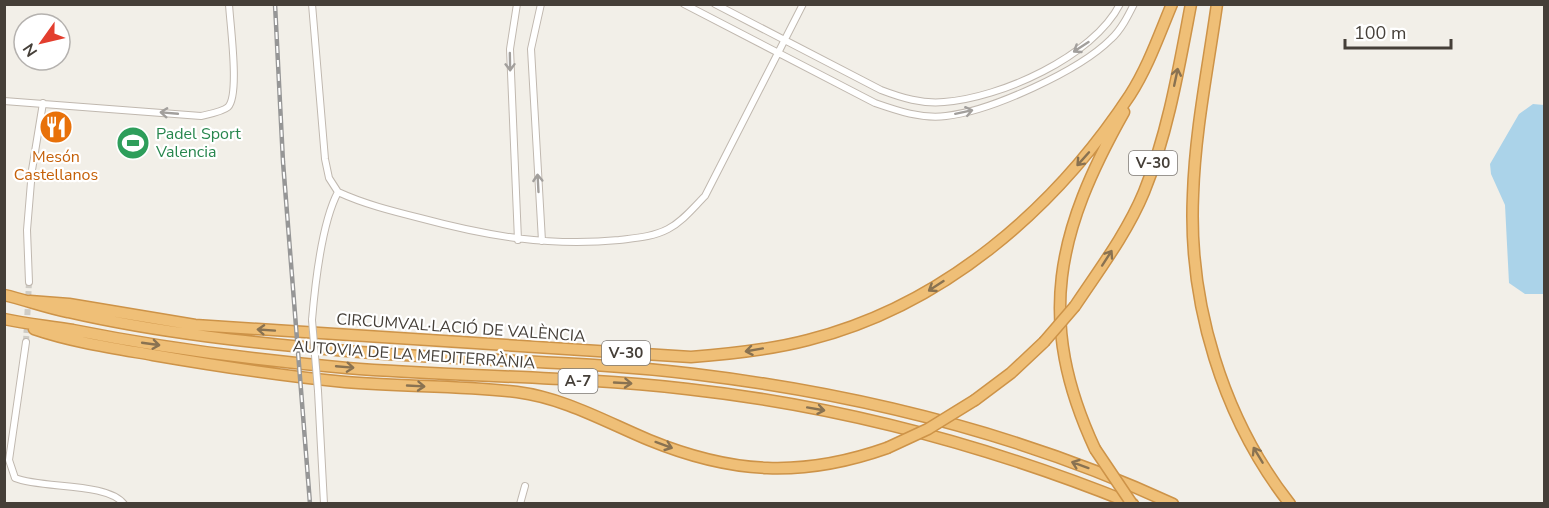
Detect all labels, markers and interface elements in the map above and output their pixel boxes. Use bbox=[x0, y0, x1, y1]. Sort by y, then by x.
north arrow bbox=[12, 12, 72, 72]
scale bar bbox=[1345, 12, 1452, 50]
text: 100 m bbox=[1354, 21, 1406, 45]
text: N bbox=[18, 39, 43, 61]
one-way arrow bbox=[1072, 40, 1089, 53]
one-way arrow bbox=[504, 52, 516, 72]
one-way arrow bbox=[1171, 67, 1182, 87]
one-way arrow bbox=[954, 106, 974, 117]
one-way arrow bbox=[160, 107, 179, 118]
restaurant icon: Mesón Castellanos bbox=[38, 109, 74, 145]
place label: Padel Sport Valencia bbox=[155, 123, 241, 163]
sports icon: Padel Sport Valencia bbox=[115, 125, 151, 161]
place label: Mesón Castellanos bbox=[14, 146, 98, 186]
one-way arrow bbox=[1076, 151, 1090, 166]
road number: V-30 bbox=[1129, 151, 1177, 175]
one-way arrow bbox=[533, 173, 544, 193]
one-way arrow bbox=[1101, 249, 1114, 266]
one-way arrow bbox=[928, 280, 945, 292]
street label: CIRCUMVAL·LACIÓ DE VALÈNCIA bbox=[336, 308, 587, 348]
one-way arrow bbox=[257, 324, 277, 335]
street label: AUTOVIA DE LA MEDITERRÀNIA bbox=[292, 336, 536, 374]
one-way arrow bbox=[141, 338, 161, 349]
road number: V-30 bbox=[602, 341, 650, 365]
one-way arrow bbox=[744, 345, 764, 356]
one-way arrow bbox=[334, 362, 354, 373]
road number: A-7 bbox=[558, 369, 598, 393]
one-way arrow bbox=[613, 378, 633, 389]
one-way arrow bbox=[405, 381, 425, 392]
one-way arrow bbox=[806, 404, 826, 415]
one-way arrow bbox=[654, 441, 673, 452]
one-way arrow bbox=[1251, 447, 1263, 464]
one-way arrow bbox=[1071, 459, 1090, 470]

